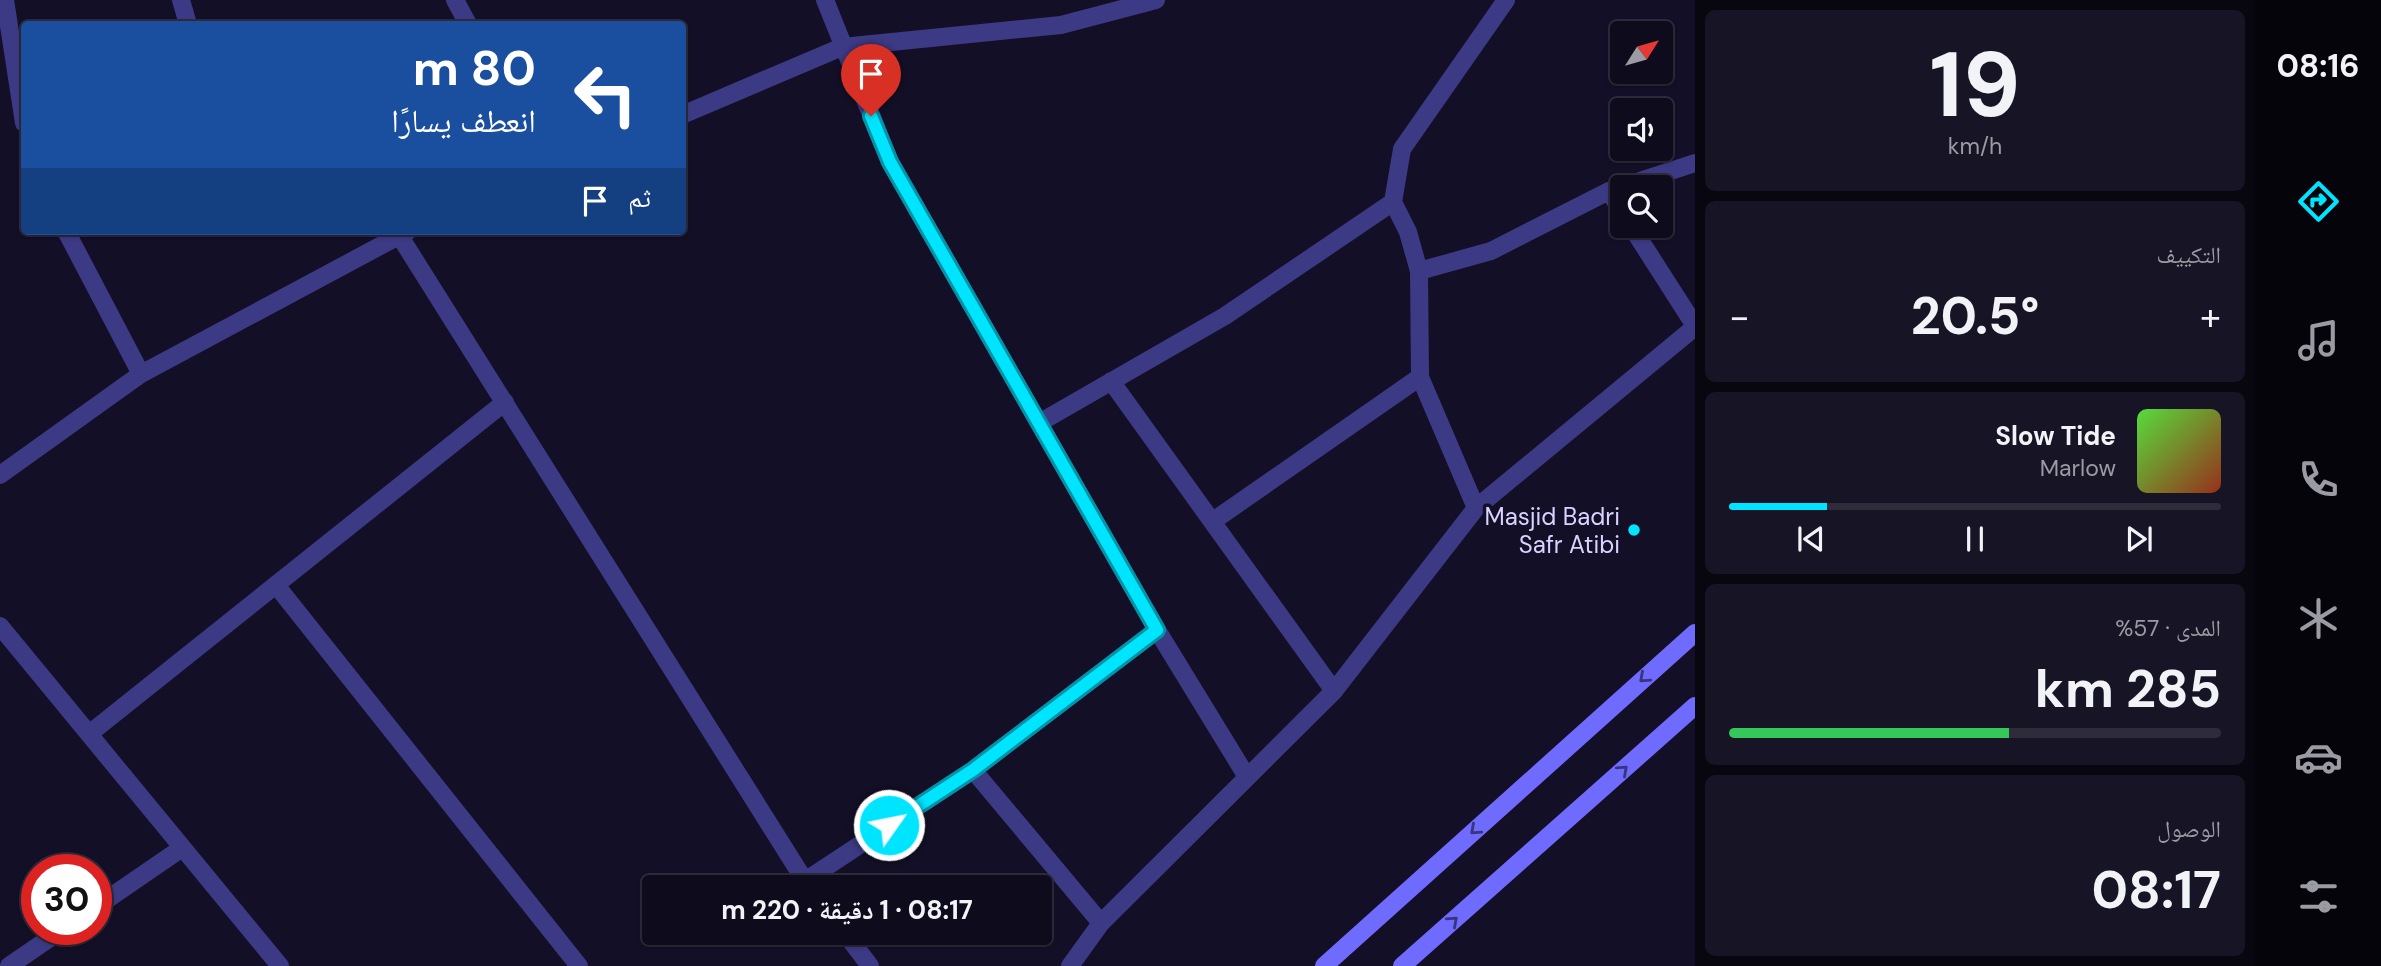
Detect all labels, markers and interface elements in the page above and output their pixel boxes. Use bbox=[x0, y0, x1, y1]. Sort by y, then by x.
north arrow bbox=[1610, 21, 1673, 84]
map controls bbox=[1610, 21, 1673, 238]
text: 19 bbox=[1930, 26, 2020, 144]
text: 80 m bbox=[413, 36, 536, 100]
pin bbox=[841, 44, 901, 116]
text: 08:16 bbox=[2277, 45, 2359, 87]
icon: left bbox=[560, 49, 651, 140]
icon: arrive bbox=[852, 55, 890, 93]
button: sound bbox=[1610, 98, 1673, 161]
text: انعطف يسارًا bbox=[391, 100, 536, 142]
text: km/h bbox=[1948, 131, 2002, 161]
button: search bbox=[1610, 175, 1673, 238]
icon: directions bbox=[2294, 177, 2343, 226]
text: ثم bbox=[628, 181, 651, 215]
icon: arrive bbox=[576, 182, 614, 220]
text: التكييف bbox=[2156, 240, 2221, 270]
text: 20.5° bbox=[1911, 282, 2039, 350]
text: − bbox=[1729, 292, 1750, 342]
text: + bbox=[2200, 292, 2221, 342]
icon: music bbox=[2294, 316, 2343, 365]
text: Slow Tide bbox=[1995, 419, 2116, 453]
text: Marlow bbox=[2040, 453, 2116, 483]
icon: phone bbox=[2294, 455, 2343, 504]
place label: Masjid Badri Safr Atibi bbox=[1484, 501, 1620, 560]
icon: previous bbox=[1792, 520, 1830, 558]
icon: pause bbox=[1956, 520, 1994, 558]
icon: next bbox=[2120, 520, 2158, 558]
marker: Masjid Badri Safr Atibi bbox=[1626, 522, 1642, 538]
icon: climate bbox=[2294, 594, 2343, 643]
text: المدى · 57% bbox=[2115, 613, 2221, 643]
text: 285 km bbox=[2035, 655, 2221, 723]
one-way arrow bbox=[1639, 670, 1652, 682]
icon: car bbox=[2294, 733, 2343, 782]
one-way arrow bbox=[1615, 765, 1628, 778]
position arrow bbox=[852, 788, 926, 862]
text: الوصول bbox=[2157, 814, 2221, 844]
one-way arrow bbox=[1470, 822, 1483, 834]
speed limit sign: 30 bbox=[21, 854, 112, 945]
text: 08:17 bbox=[2091, 856, 2221, 924]
icon: filters bbox=[2294, 872, 2343, 921]
text: 08:17 · 1 دقيقة · 220 m bbox=[721, 893, 973, 927]
one-way arrow bbox=[1445, 917, 1458, 929]

